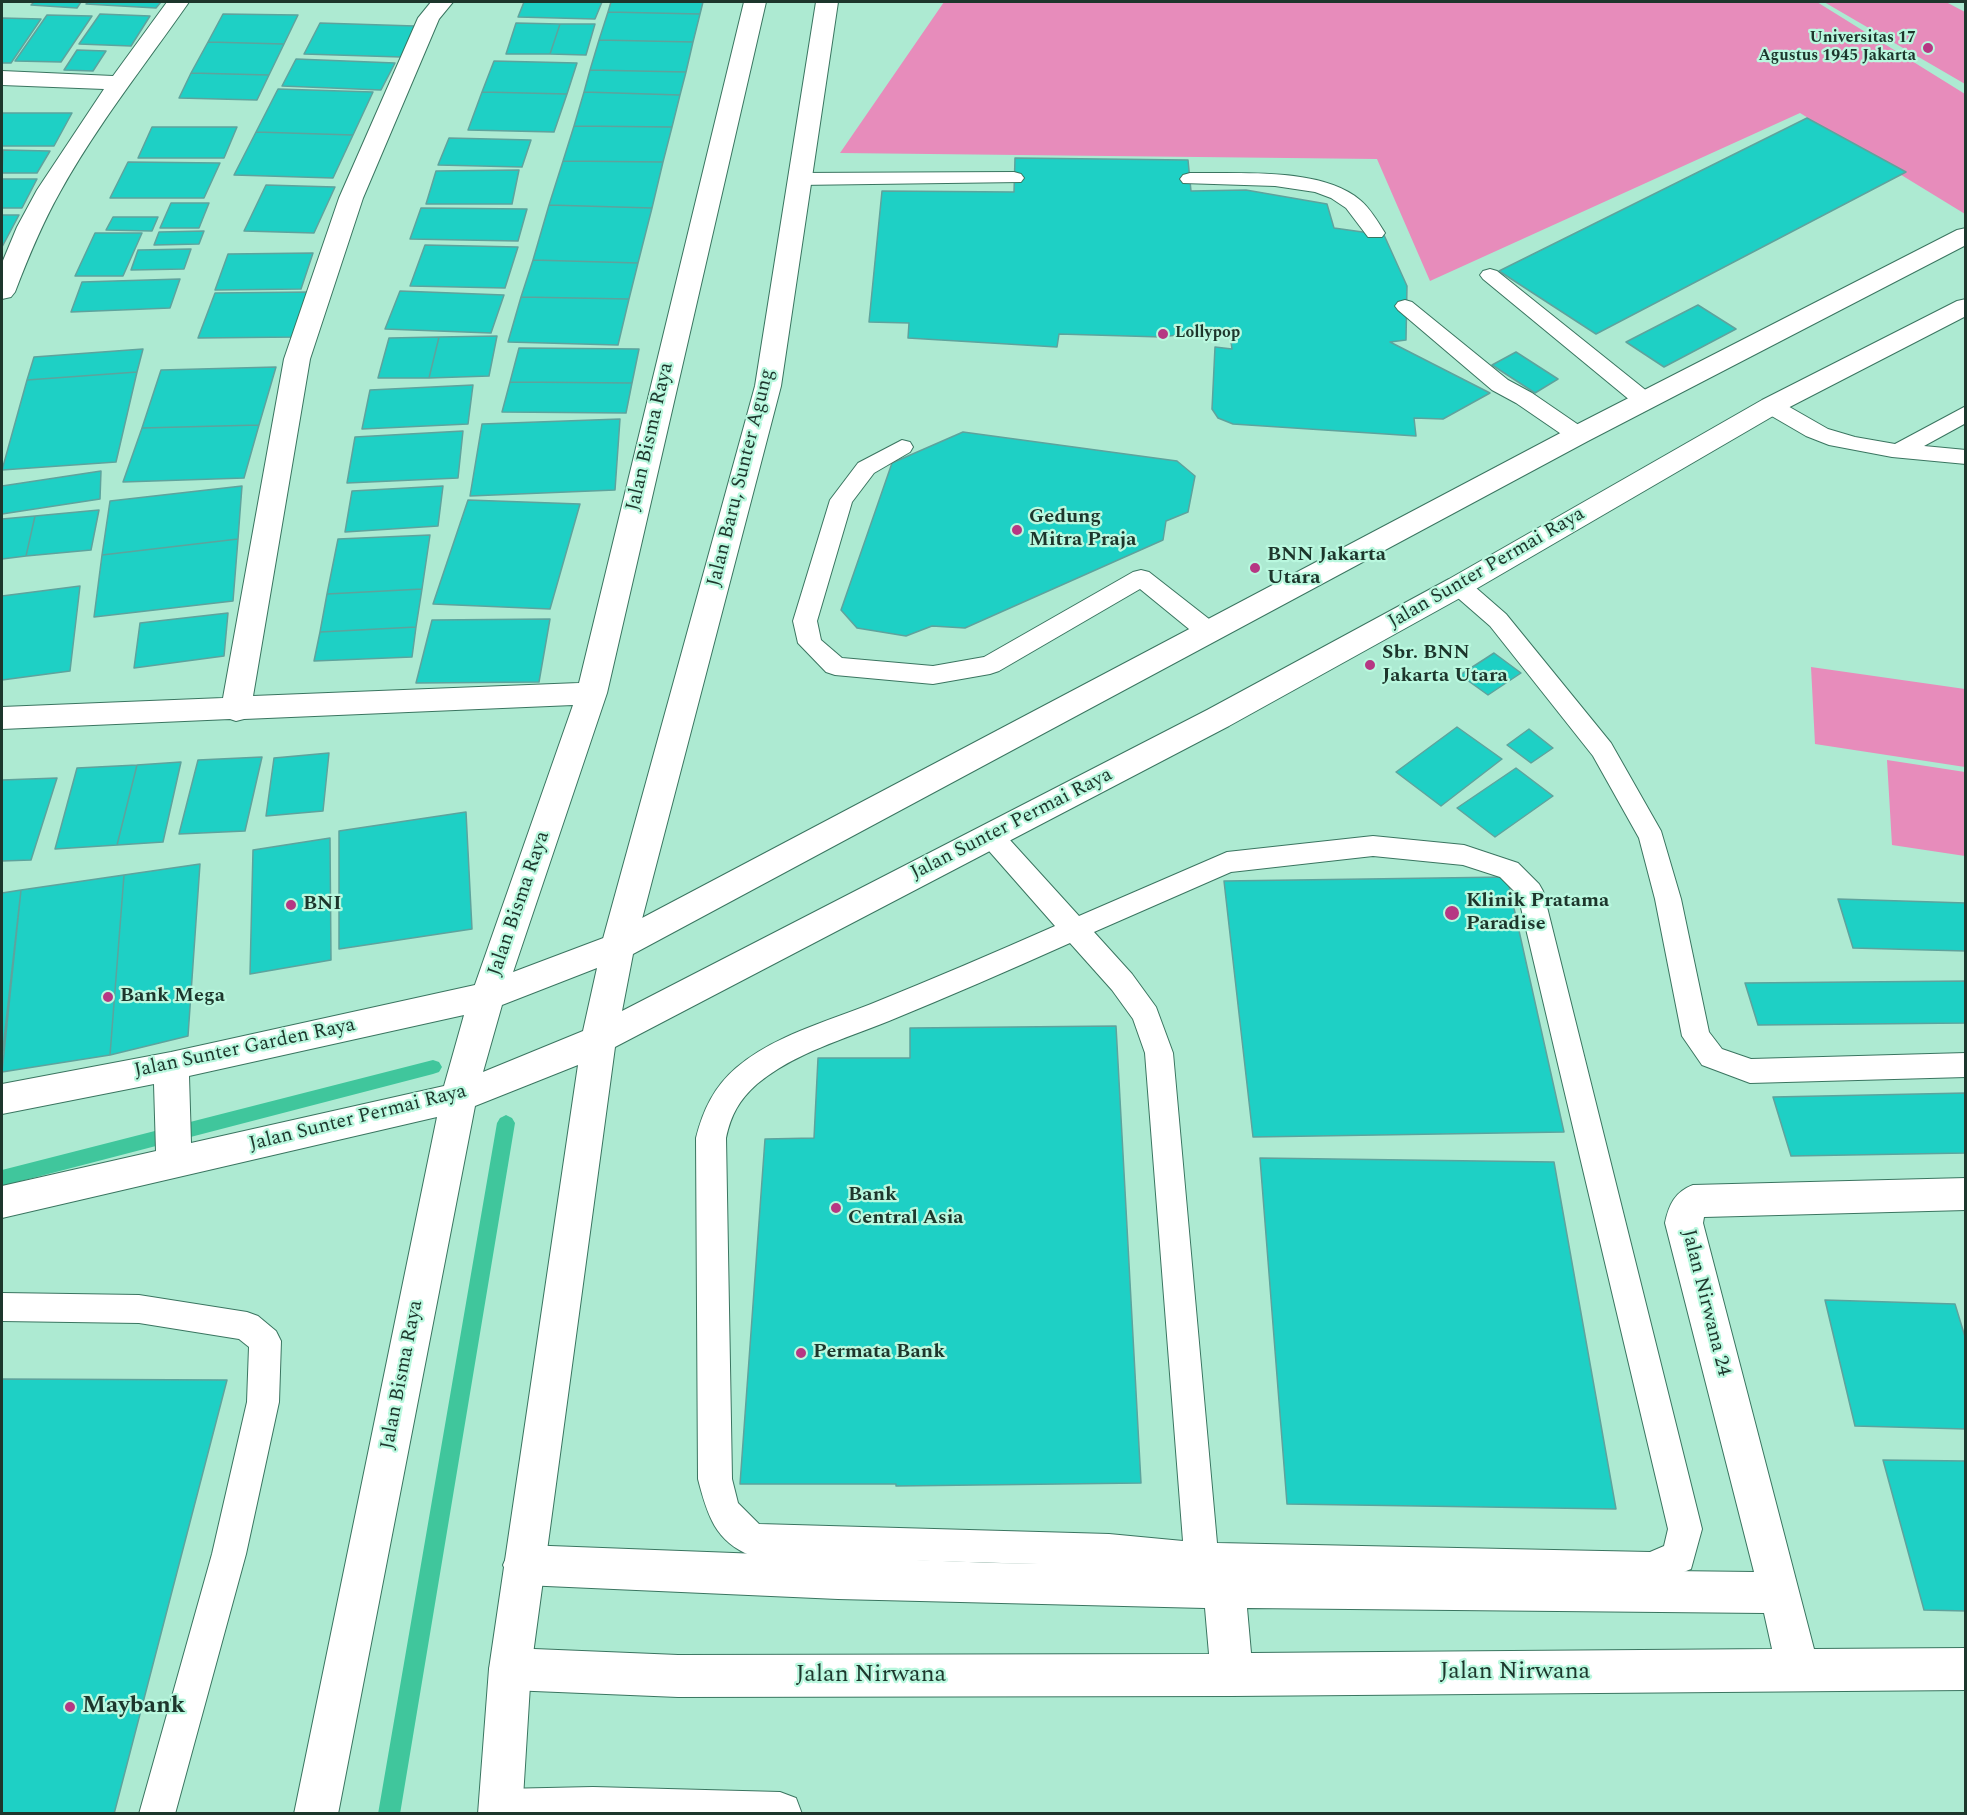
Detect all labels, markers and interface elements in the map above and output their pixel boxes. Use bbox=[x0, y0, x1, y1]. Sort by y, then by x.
place label: Universitas 17 Agustus 1945 Jakarta bbox=[1759, 29, 1916, 67]
marker: Universitas 17 Agustus 1945 Jakarta bbox=[1921, 41, 1935, 55]
place label: Lollypop bbox=[1175, 324, 1240, 344]
marker: Lollypop bbox=[1156, 327, 1170, 341]
street label: Jalan Bisma Raya bbox=[622, 360, 680, 514]
street label: Jalan Baru, Sunter Agung bbox=[703, 367, 781, 589]
street label: Jalan Sunter Permai Raya bbox=[1384, 503, 1590, 635]
place label: Gedung Mitra Praja bbox=[1029, 506, 1137, 553]
marker: Gedung Mitra Praja bbox=[1010, 523, 1024, 537]
place label: BNN Jakarta Utara bbox=[1267, 544, 1386, 591]
marker: BNN Jakarta Utara bbox=[1248, 561, 1262, 575]
place label: Sbr. BNN Jakarta Utara bbox=[1382, 642, 1508, 689]
marker: Sbr. BNN Jakarta Utara bbox=[1363, 658, 1377, 672]
street label: Jalan Sunter Permai Raya bbox=[907, 764, 1117, 886]
street label: Jalan Bisma Raya bbox=[484, 828, 556, 980]
place label: Klinik Pratama Paradise bbox=[1466, 890, 1609, 937]
place label: BNI bbox=[303, 893, 342, 917]
marker: BNI bbox=[284, 898, 298, 912]
marker: Klinik Pratama Paradise bbox=[1443, 904, 1461, 922]
place label: Bank Mega bbox=[120, 985, 225, 1009]
marker: Bank Mega bbox=[101, 990, 115, 1004]
street label: Jalan Sunter Garden Raya bbox=[132, 1014, 358, 1084]
street label: Jalan Sunter Permai Raya bbox=[247, 1080, 469, 1158]
place label: Bank Central Asia bbox=[848, 1184, 964, 1231]
marker: Bank Central Asia bbox=[829, 1201, 843, 1215]
street label: Jalan Nirwana 24 bbox=[1675, 1227, 1735, 1379]
street label: Jalan Bisma Raya bbox=[377, 1298, 429, 1452]
place label: Permata Bank bbox=[813, 1341, 945, 1365]
marker: Permata Bank bbox=[794, 1346, 808, 1360]
street label: Jalan Nirwana bbox=[1440, 1659, 1590, 1687]
street label: Jalan Nirwana bbox=[796, 1662, 946, 1690]
place label: Maybank bbox=[82, 1693, 185, 1721]
marker: Maybank bbox=[63, 1700, 77, 1714]

